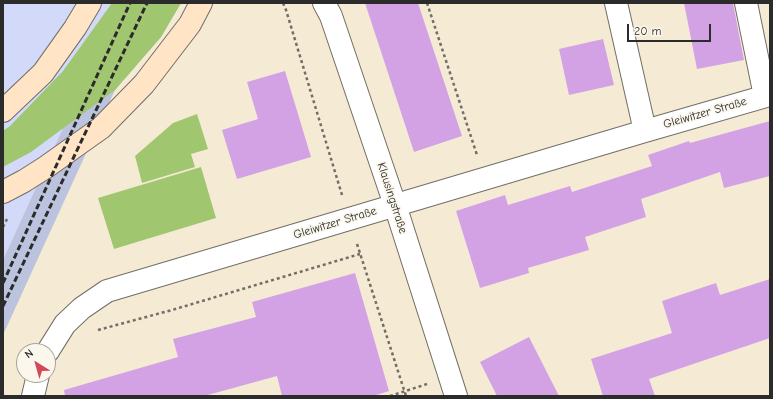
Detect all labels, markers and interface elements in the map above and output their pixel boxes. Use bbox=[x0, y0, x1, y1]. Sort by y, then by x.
scale bar bbox=[629, 16, 713, 42]
text: 20 m bbox=[634, 24, 662, 38]
street label: Gleiwitzer Straße bbox=[662, 94, 748, 132]
street label: Klausingstraße bbox=[374, 161, 410, 235]
street label: Gleiwitzer Straße bbox=[292, 204, 378, 242]
north arrow bbox=[16, 343, 56, 383]
text: N bbox=[22, 346, 36, 361]

